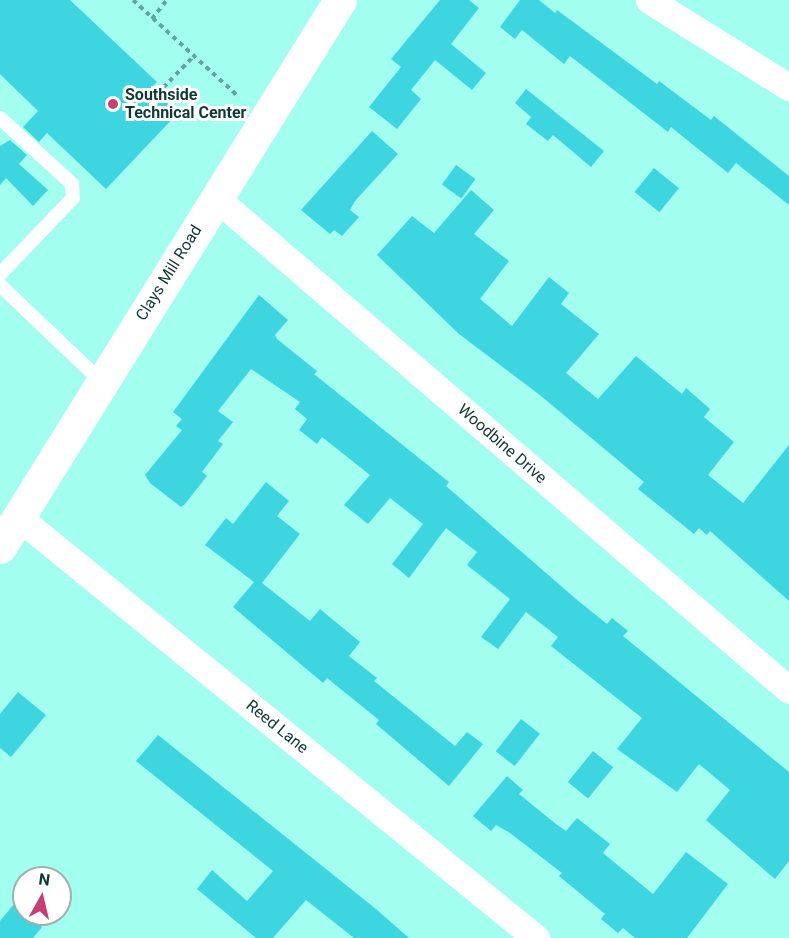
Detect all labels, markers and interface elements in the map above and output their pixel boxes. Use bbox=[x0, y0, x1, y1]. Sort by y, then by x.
place label: Southside Technical Center bbox=[125, 85, 246, 123]
marker: Southside Technical Center bbox=[106, 97, 120, 111]
street label: Clays Mill Road bbox=[132, 222, 206, 324]
street label: Woodbine Drive bbox=[454, 400, 550, 488]
street label: Reed Lane bbox=[242, 696, 312, 758]
north arrow bbox=[12, 866, 72, 926]
text: N bbox=[37, 869, 51, 890]

